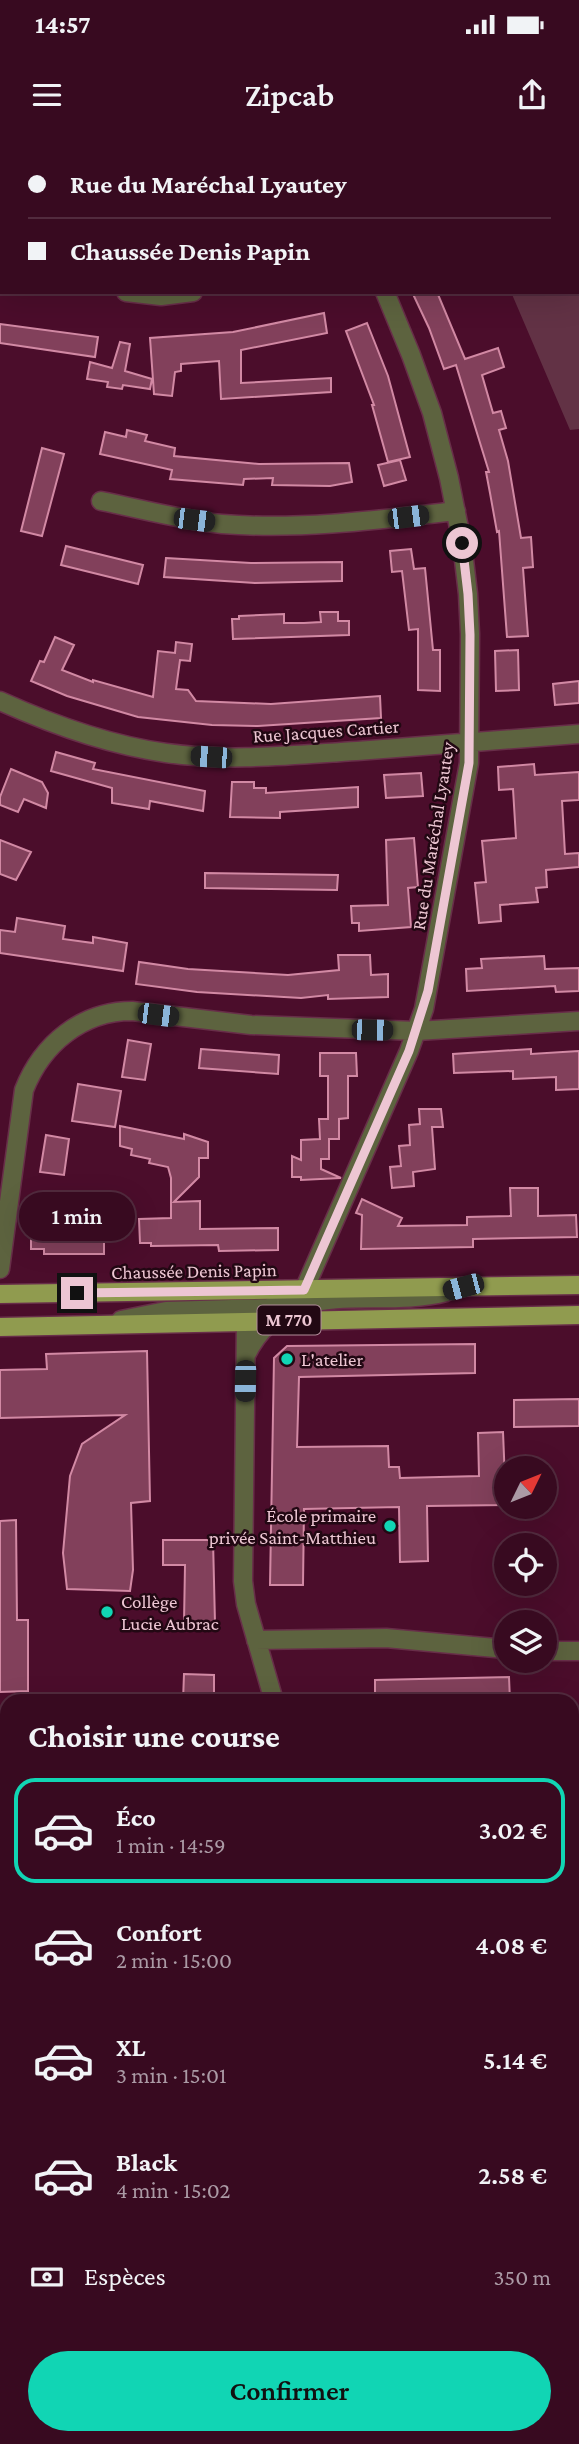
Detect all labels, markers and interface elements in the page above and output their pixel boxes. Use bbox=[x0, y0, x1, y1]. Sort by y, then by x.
text: 14:57 bbox=[35, 10, 91, 39]
icon: menu bbox=[28, 76, 66, 114]
icon: share bbox=[513, 76, 551, 114]
text: Zipcab bbox=[245, 77, 334, 113]
text: Rue du Maréchal Lyautey bbox=[70, 170, 347, 199]
text: Chaussée Denis Papin bbox=[70, 237, 310, 266]
car bbox=[386, 504, 431, 530]
car bbox=[172, 507, 217, 533]
route start bbox=[446, 527, 478, 559]
street label: Rue Jacques Cartier bbox=[252, 715, 400, 747]
street label: Rue du Maréchal Lyautey bbox=[408, 740, 458, 932]
car bbox=[190, 745, 233, 769]
car bbox=[136, 1002, 181, 1028]
car bbox=[351, 1019, 394, 1041]
callout: 1 min bbox=[19, 1192, 135, 1240]
text: 1 min bbox=[51, 1203, 103, 1229]
street label: Chaussée Denis Papin bbox=[111, 1259, 277, 1283]
car bbox=[440, 1271, 487, 1303]
route end bbox=[61, 1277, 93, 1309]
road number: M 770 bbox=[258, 1306, 320, 1335]
place label: L'atelier bbox=[301, 1349, 363, 1370]
marker: L'atelier bbox=[279, 1351, 295, 1367]
car bbox=[235, 1360, 256, 1402]
north arrow bbox=[494, 1456, 556, 1519]
map controls bbox=[494, 1456, 557, 1673]
place label: École primaire privée Saint-Matthieu bbox=[209, 1505, 376, 1548]
marker: École primaire privée Saint-Matthieu bbox=[382, 1518, 398, 1534]
button: locate bbox=[494, 1533, 557, 1596]
place label: Collège Lucie Aubrac bbox=[121, 1591, 219, 1634]
marker: Collège Lucie Aubrac bbox=[99, 1604, 115, 1620]
button: layers bbox=[494, 1610, 557, 1673]
text: Choisir une course bbox=[28, 1718, 280, 1754]
icon: car bbox=[32, 1799, 95, 1862]
text: Éco bbox=[116, 1803, 156, 1832]
text: 3.02 € bbox=[479, 1816, 547, 1845]
text: 1 min · 14:59 bbox=[116, 1832, 226, 1858]
icon: car bbox=[32, 1914, 95, 1977]
text: Confort bbox=[116, 1918, 202, 1947]
text: 4.08 € bbox=[475, 1931, 547, 1960]
text: 2 min · 15:00 bbox=[116, 1947, 232, 1973]
icon: car bbox=[32, 2029, 95, 2092]
text: XL bbox=[116, 2033, 145, 2062]
text: 5.14 € bbox=[483, 2046, 547, 2075]
text: 3 min · 15:01 bbox=[116, 2062, 227, 2088]
icon: car bbox=[32, 2144, 95, 2207]
text: Black bbox=[116, 2148, 177, 2177]
text: 2.58 € bbox=[478, 2161, 547, 2190]
text: 4 min · 15:02 bbox=[116, 2177, 231, 2203]
icon: cash bbox=[28, 2258, 66, 2296]
text: Espèces bbox=[84, 2262, 166, 2291]
text: 350 m bbox=[493, 2264, 551, 2290]
button: Confirmer bbox=[28, 2351, 551, 2431]

